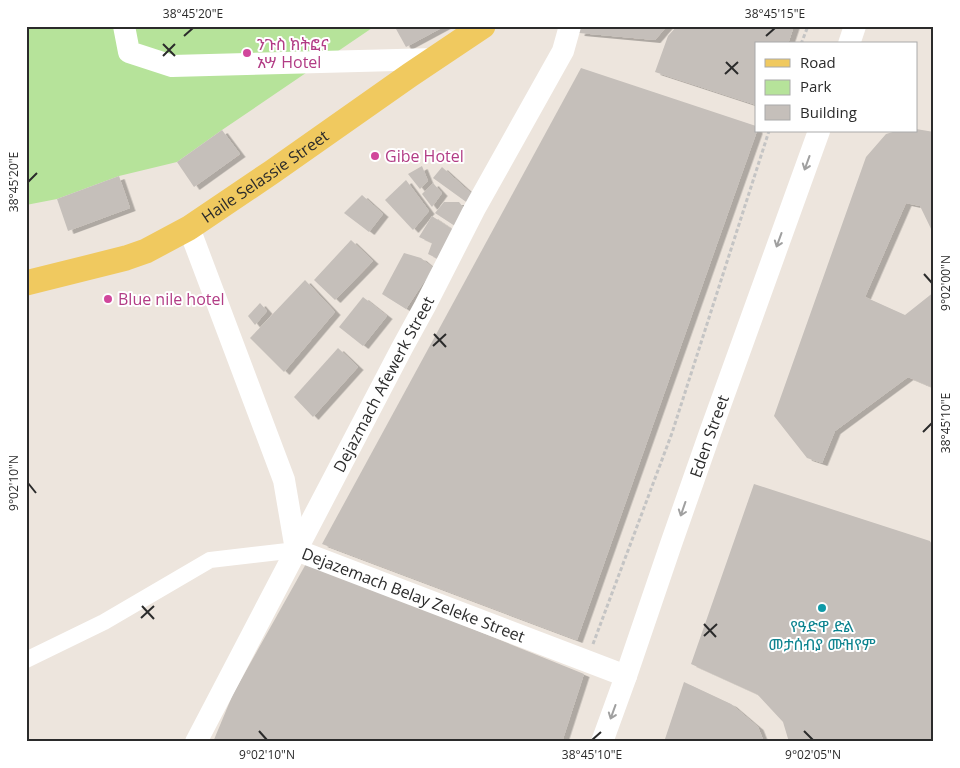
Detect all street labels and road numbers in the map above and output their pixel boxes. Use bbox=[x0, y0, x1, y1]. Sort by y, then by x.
street label: Haile Selassie Street bbox=[197, 124, 333, 228]
street label: Dejazmach Afewerk Street bbox=[328, 292, 439, 476]
street label: Eden Street bbox=[684, 391, 734, 481]
street label: Dejazemach Belay Zeleke Street bbox=[299, 542, 528, 648]

